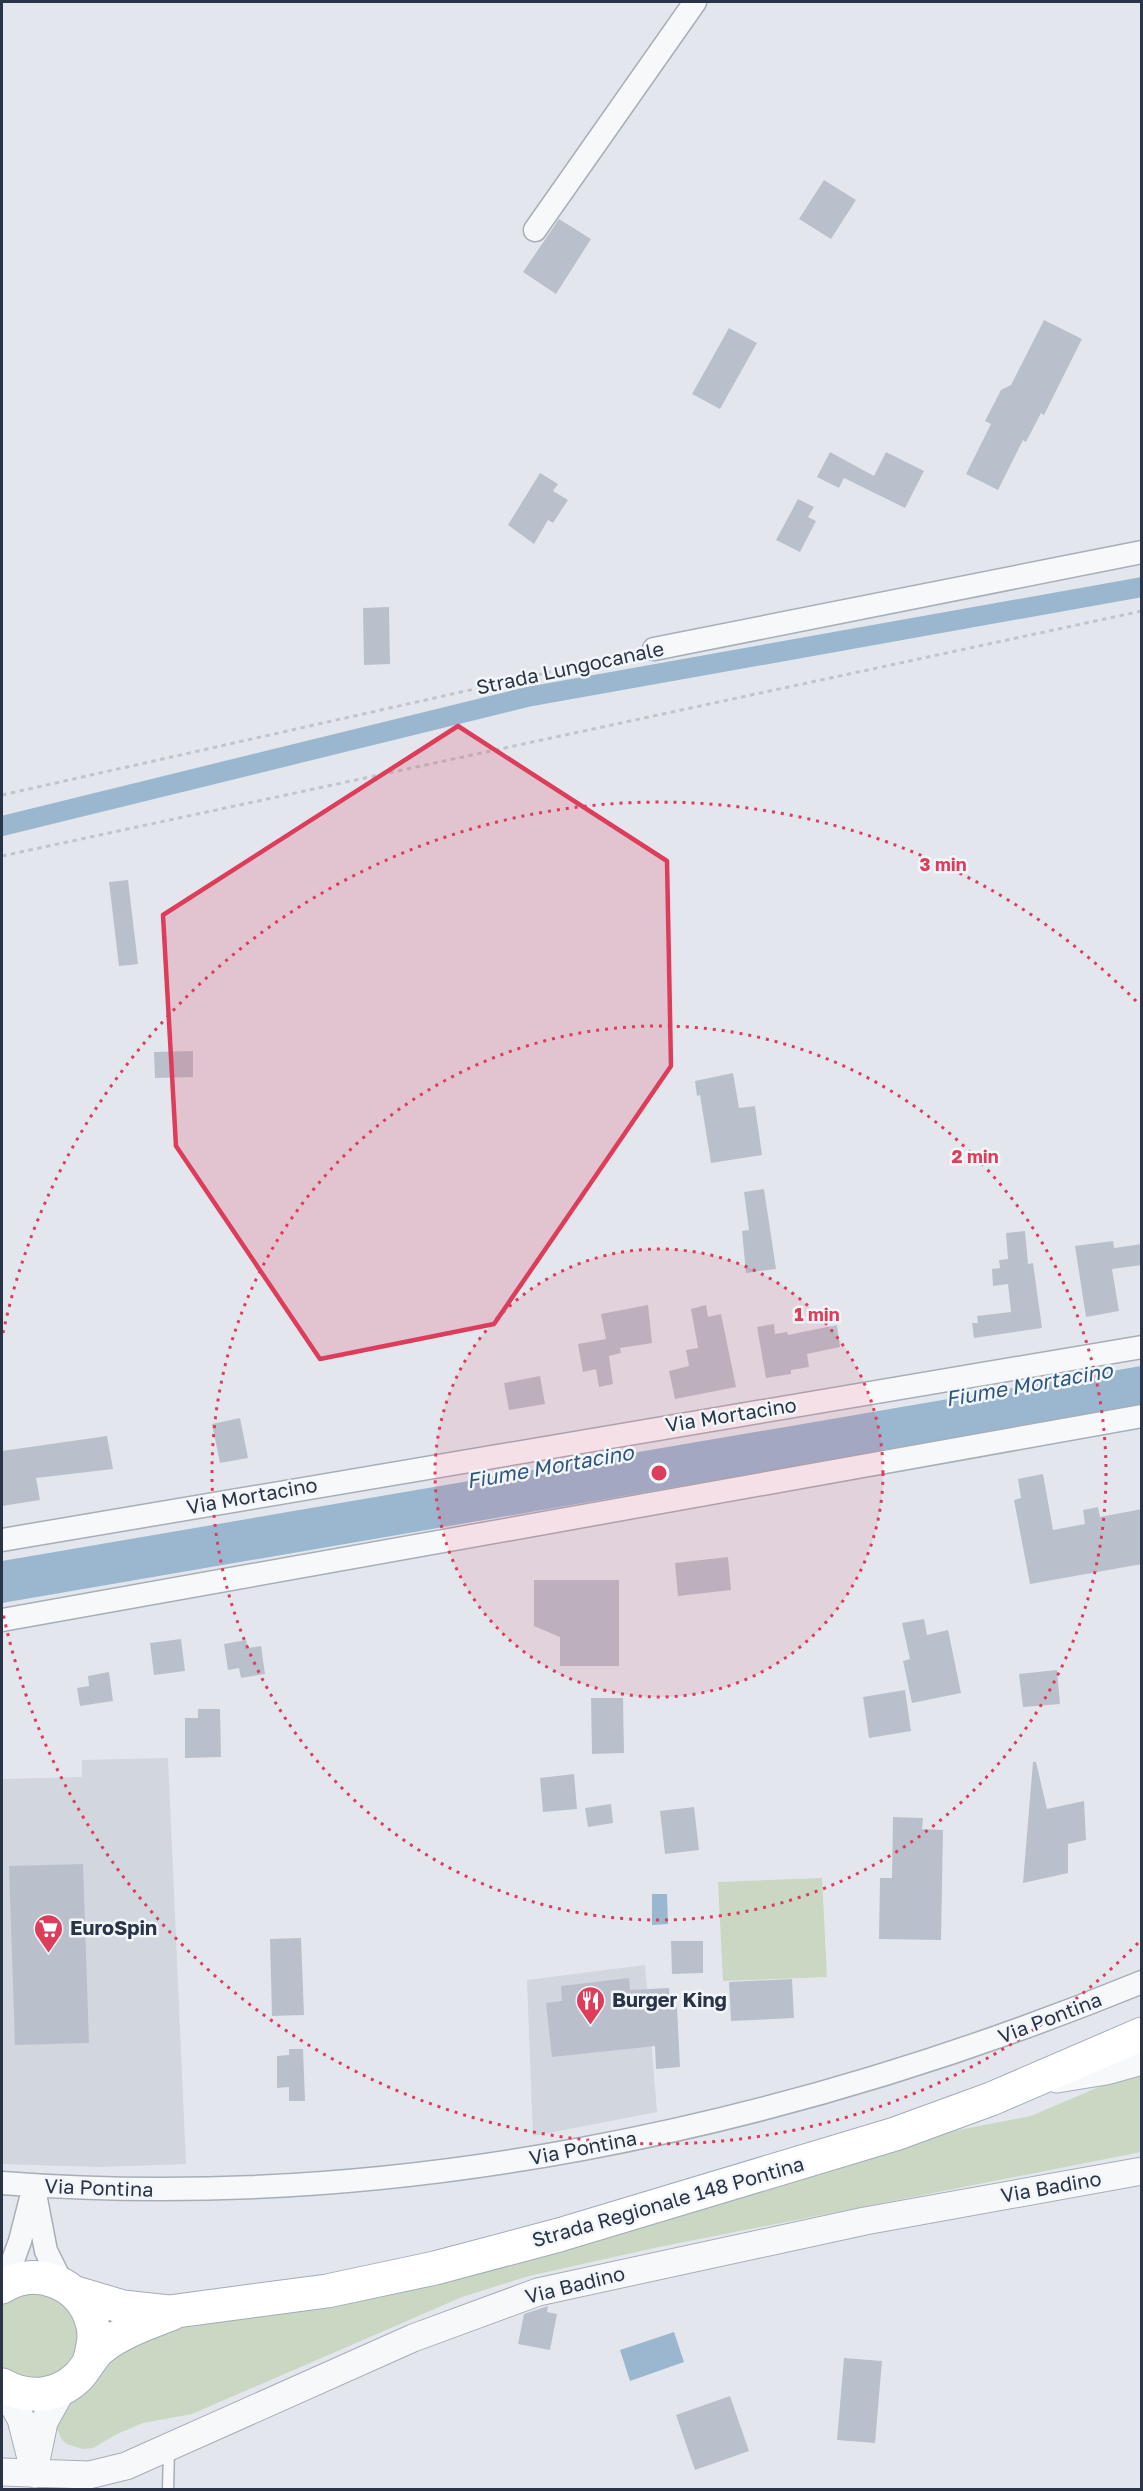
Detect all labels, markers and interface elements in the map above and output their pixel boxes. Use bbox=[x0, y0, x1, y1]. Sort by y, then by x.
street label: Strada Lungocanale bbox=[474, 635, 666, 699]
text: 3 min bbox=[919, 853, 967, 875]
text: 2 min bbox=[951, 1145, 999, 1167]
text: 1 min bbox=[794, 1303, 840, 1325]
water label: Fiume Mortacino bbox=[943, 1356, 1116, 1411]
street label: Via Mortacino bbox=[664, 1392, 798, 1436]
water label: Fiume Mortacino bbox=[464, 1438, 637, 1493]
centre of rings bbox=[649, 1463, 669, 1483]
street label: Via Mortacino bbox=[185, 1472, 319, 1518]
supermarket icon: EuroSpin bbox=[33, 1912, 65, 1954]
place label: EuroSpin bbox=[70, 1915, 157, 1939]
restaurant icon: Burger King bbox=[575, 1984, 607, 2026]
street label: Via Pontina bbox=[994, 1986, 1105, 2048]
place label: Burger King bbox=[612, 1987, 727, 2011]
street label: Via Pontina bbox=[527, 2125, 639, 2169]
street label: Strada Regionale 148 Pontina bbox=[529, 2151, 807, 2251]
street label: Via Badino bbox=[999, 2165, 1103, 2207]
street label: Via Pontina bbox=[44, 2173, 154, 2201]
street label: Via Badino bbox=[522, 2260, 627, 2308]

